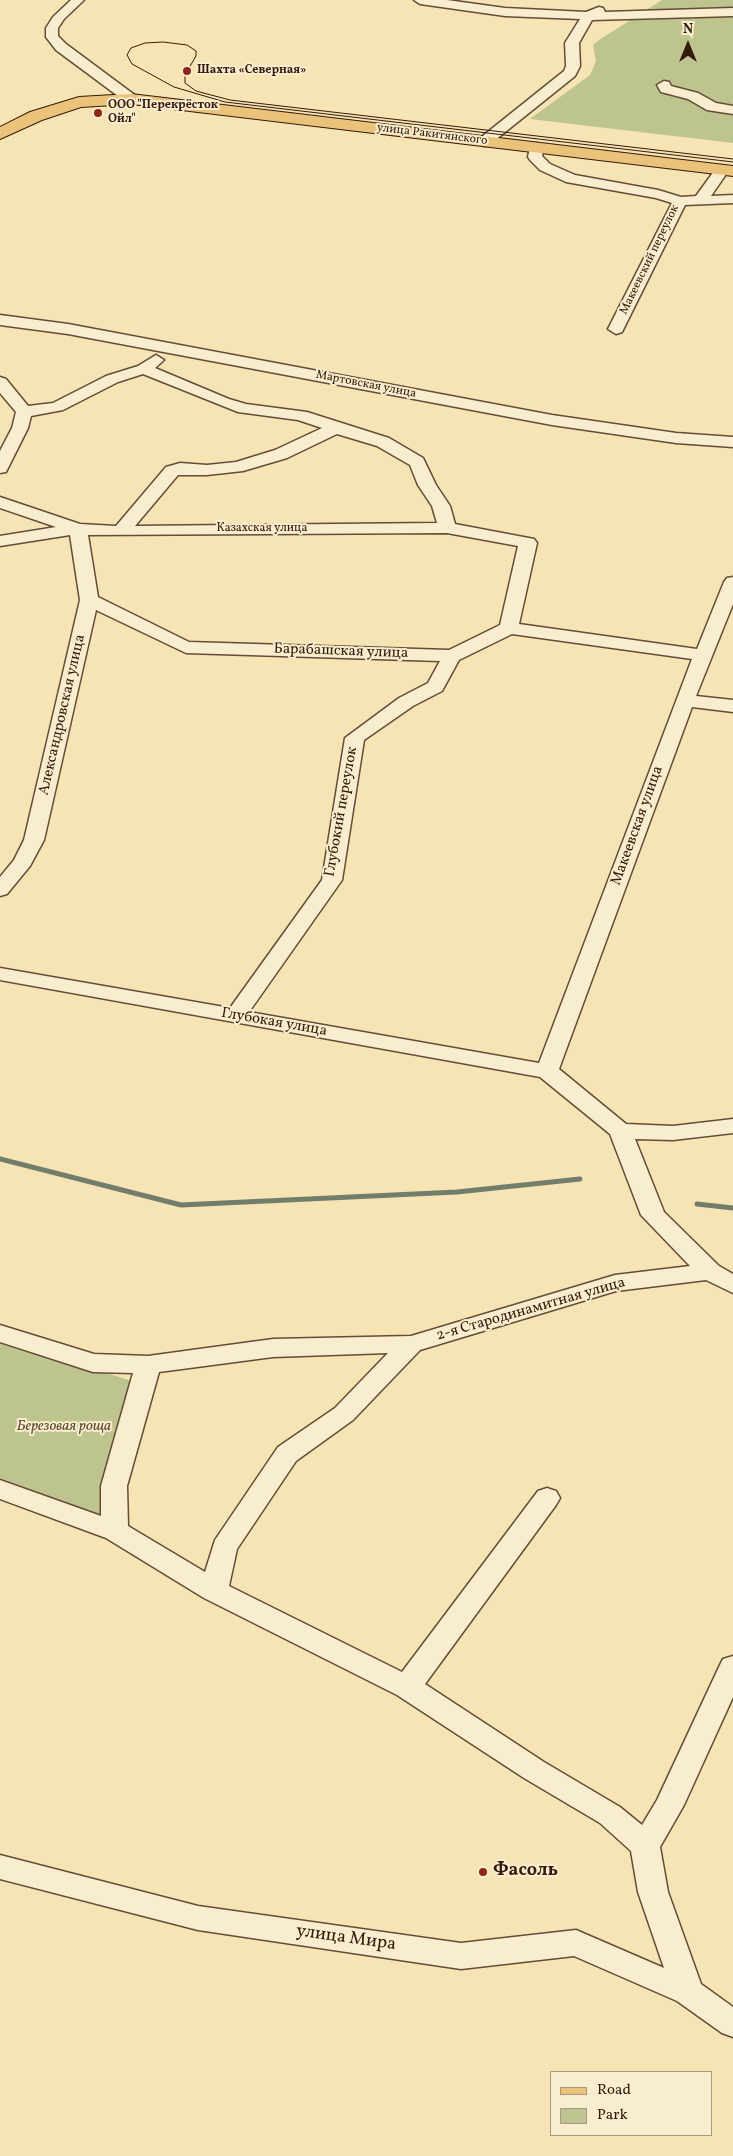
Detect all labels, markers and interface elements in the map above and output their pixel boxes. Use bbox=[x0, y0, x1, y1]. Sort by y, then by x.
north arrow bbox=[663, 20, 713, 70]
text: N bbox=[683, 20, 693, 39]
place label: Шахта «Северная» bbox=[197, 64, 306, 78]
marker: Шахта «Северная» bbox=[181, 65, 193, 77]
place label: ООО "Перекрёсток Ойл" bbox=[108, 99, 218, 127]
marker: ООО "Перекрёсток Ойл" bbox=[92, 107, 104, 119]
street label: улица Ракитянского bbox=[376, 121, 488, 149]
street label: Макеевский переулок bbox=[617, 203, 683, 317]
street label: Мартовская улица bbox=[315, 368, 417, 402]
street label: Казахская улица bbox=[217, 522, 307, 536]
street label: Александровская улица bbox=[36, 633, 90, 797]
street label: Барабашская улица bbox=[273, 641, 409, 663]
street label: Глубокий переулок bbox=[322, 746, 362, 878]
street label: Макеевская улица bbox=[608, 764, 668, 888]
street label: Глубокая улица bbox=[220, 1005, 328, 1041]
street label: 2-я Стародинамитная улица bbox=[434, 1274, 628, 1346]
park label: Березовая роща bbox=[17, 1418, 111, 1436]
place label: Фасоль bbox=[493, 1861, 558, 1883]
marker: Фасоль bbox=[477, 1866, 489, 1878]
street label: улица Мира bbox=[295, 1921, 397, 1957]
legend bbox=[550, 2071, 713, 2136]
text: Road bbox=[597, 2080, 631, 2101]
text: Park bbox=[597, 2105, 628, 2126]

